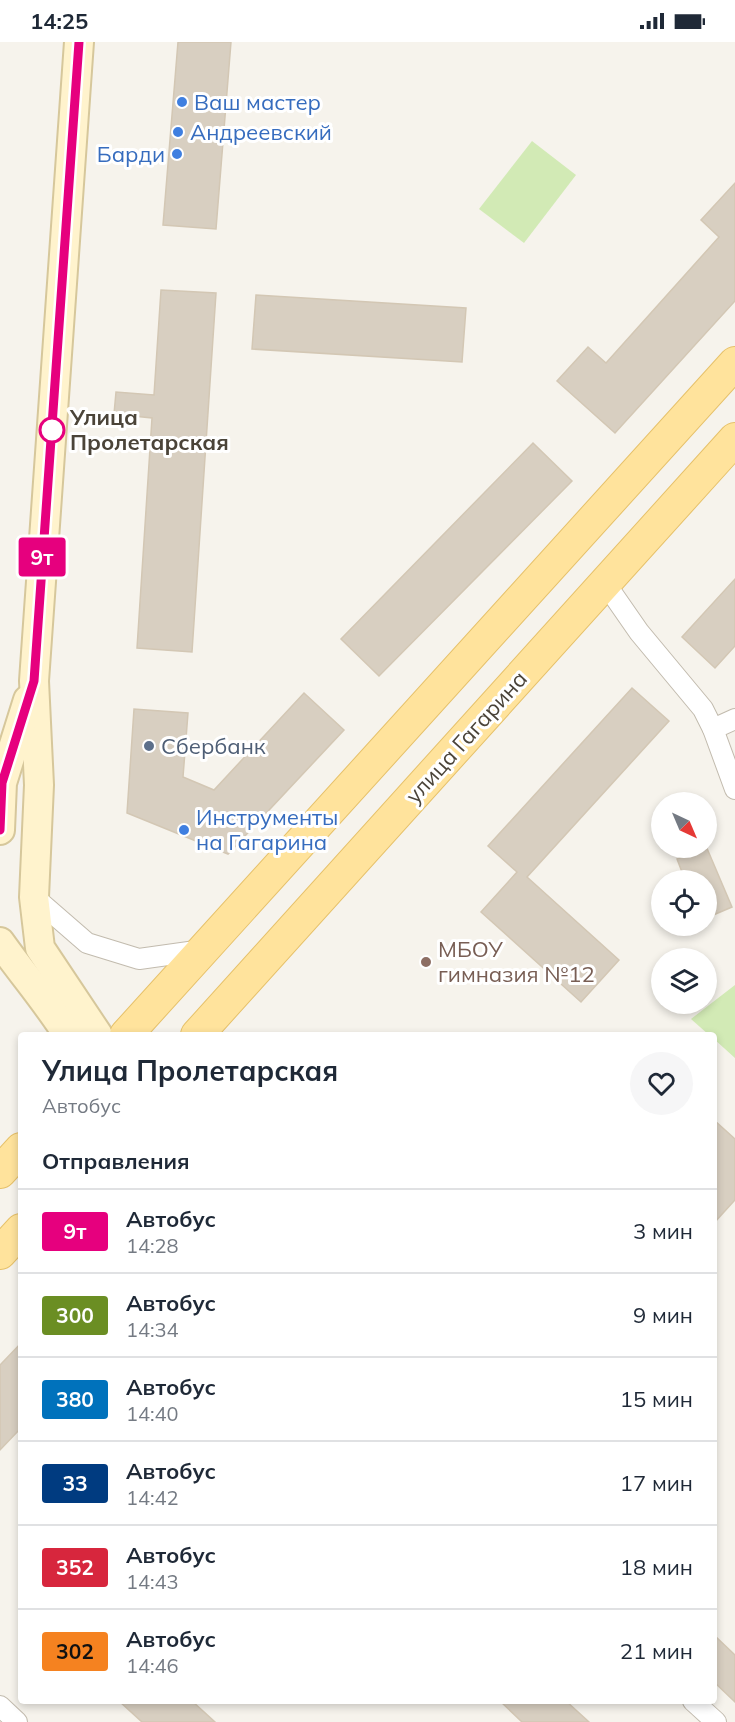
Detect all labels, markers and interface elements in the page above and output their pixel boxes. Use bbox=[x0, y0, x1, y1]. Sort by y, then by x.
text: 14:25 bbox=[30, 7, 88, 35]
place label: Ваш мастер bbox=[194, 88, 321, 116]
marker: Ваш мастер bbox=[175, 95, 189, 109]
place label: Андреевский bbox=[190, 118, 332, 146]
marker: Андреевский bbox=[171, 125, 185, 139]
place label: Барди bbox=[97, 140, 165, 168]
marker: Барди bbox=[170, 147, 184, 161]
place label: Улица Пролетарская bbox=[69, 403, 229, 456]
marker: Улица Пролетарская bbox=[39, 417, 65, 443]
line badge: 9т bbox=[15, 538, 69, 576]
text: 9т bbox=[31, 544, 53, 570]
street label: улица Гагарина bbox=[399, 665, 533, 809]
place label: Сбербанк bbox=[161, 732, 266, 760]
marker: Сбербанк bbox=[142, 739, 156, 753]
north arrow bbox=[651, 792, 717, 858]
map controls bbox=[651, 792, 717, 1014]
place label: Инструменты на Гагарина bbox=[196, 803, 338, 856]
marker: Инструменты на Гагарина bbox=[177, 823, 191, 837]
button: locate bbox=[651, 870, 717, 936]
place label: МБОУ гимназия №12 bbox=[438, 935, 595, 988]
button: layers bbox=[651, 948, 717, 1014]
marker: МБОУ гимназия №12 bbox=[419, 955, 433, 969]
button: heart bbox=[630, 1052, 693, 1115]
text: Улица Пролетарская bbox=[42, 1053, 338, 1088]
text: Автобус bbox=[42, 1093, 121, 1118]
text: Отправления bbox=[42, 1147, 190, 1175]
text: Автобус bbox=[126, 1205, 216, 1233]
text: 3 мин bbox=[633, 1217, 693, 1245]
text: 9т bbox=[64, 1218, 86, 1244]
text: 14:28 bbox=[126, 1233, 179, 1258]
text: Автобус bbox=[126, 1289, 216, 1317]
text: 9 мин bbox=[633, 1301, 693, 1329]
text: 300 bbox=[56, 1302, 94, 1328]
text: 14:34 bbox=[126, 1317, 179, 1342]
text: Автобус bbox=[126, 1373, 216, 1401]
text: 15 мин bbox=[620, 1385, 693, 1413]
text: 380 bbox=[56, 1386, 94, 1412]
text: 14:40 bbox=[126, 1401, 179, 1426]
text: Автобус bbox=[126, 1457, 216, 1485]
text: 17 мин bbox=[620, 1469, 693, 1497]
text: 33 bbox=[62, 1470, 88, 1496]
text: 14:42 bbox=[126, 1485, 179, 1510]
text: Автобус bbox=[126, 1541, 216, 1569]
text: 18 мин bbox=[620, 1553, 693, 1581]
text: 352 bbox=[56, 1554, 94, 1580]
text: 14:43 bbox=[126, 1569, 179, 1594]
text: Автобус bbox=[126, 1625, 216, 1653]
text: 21 мин bbox=[620, 1637, 693, 1665]
text: 302 bbox=[56, 1638, 94, 1664]
text: 14:46 bbox=[126, 1653, 179, 1678]

